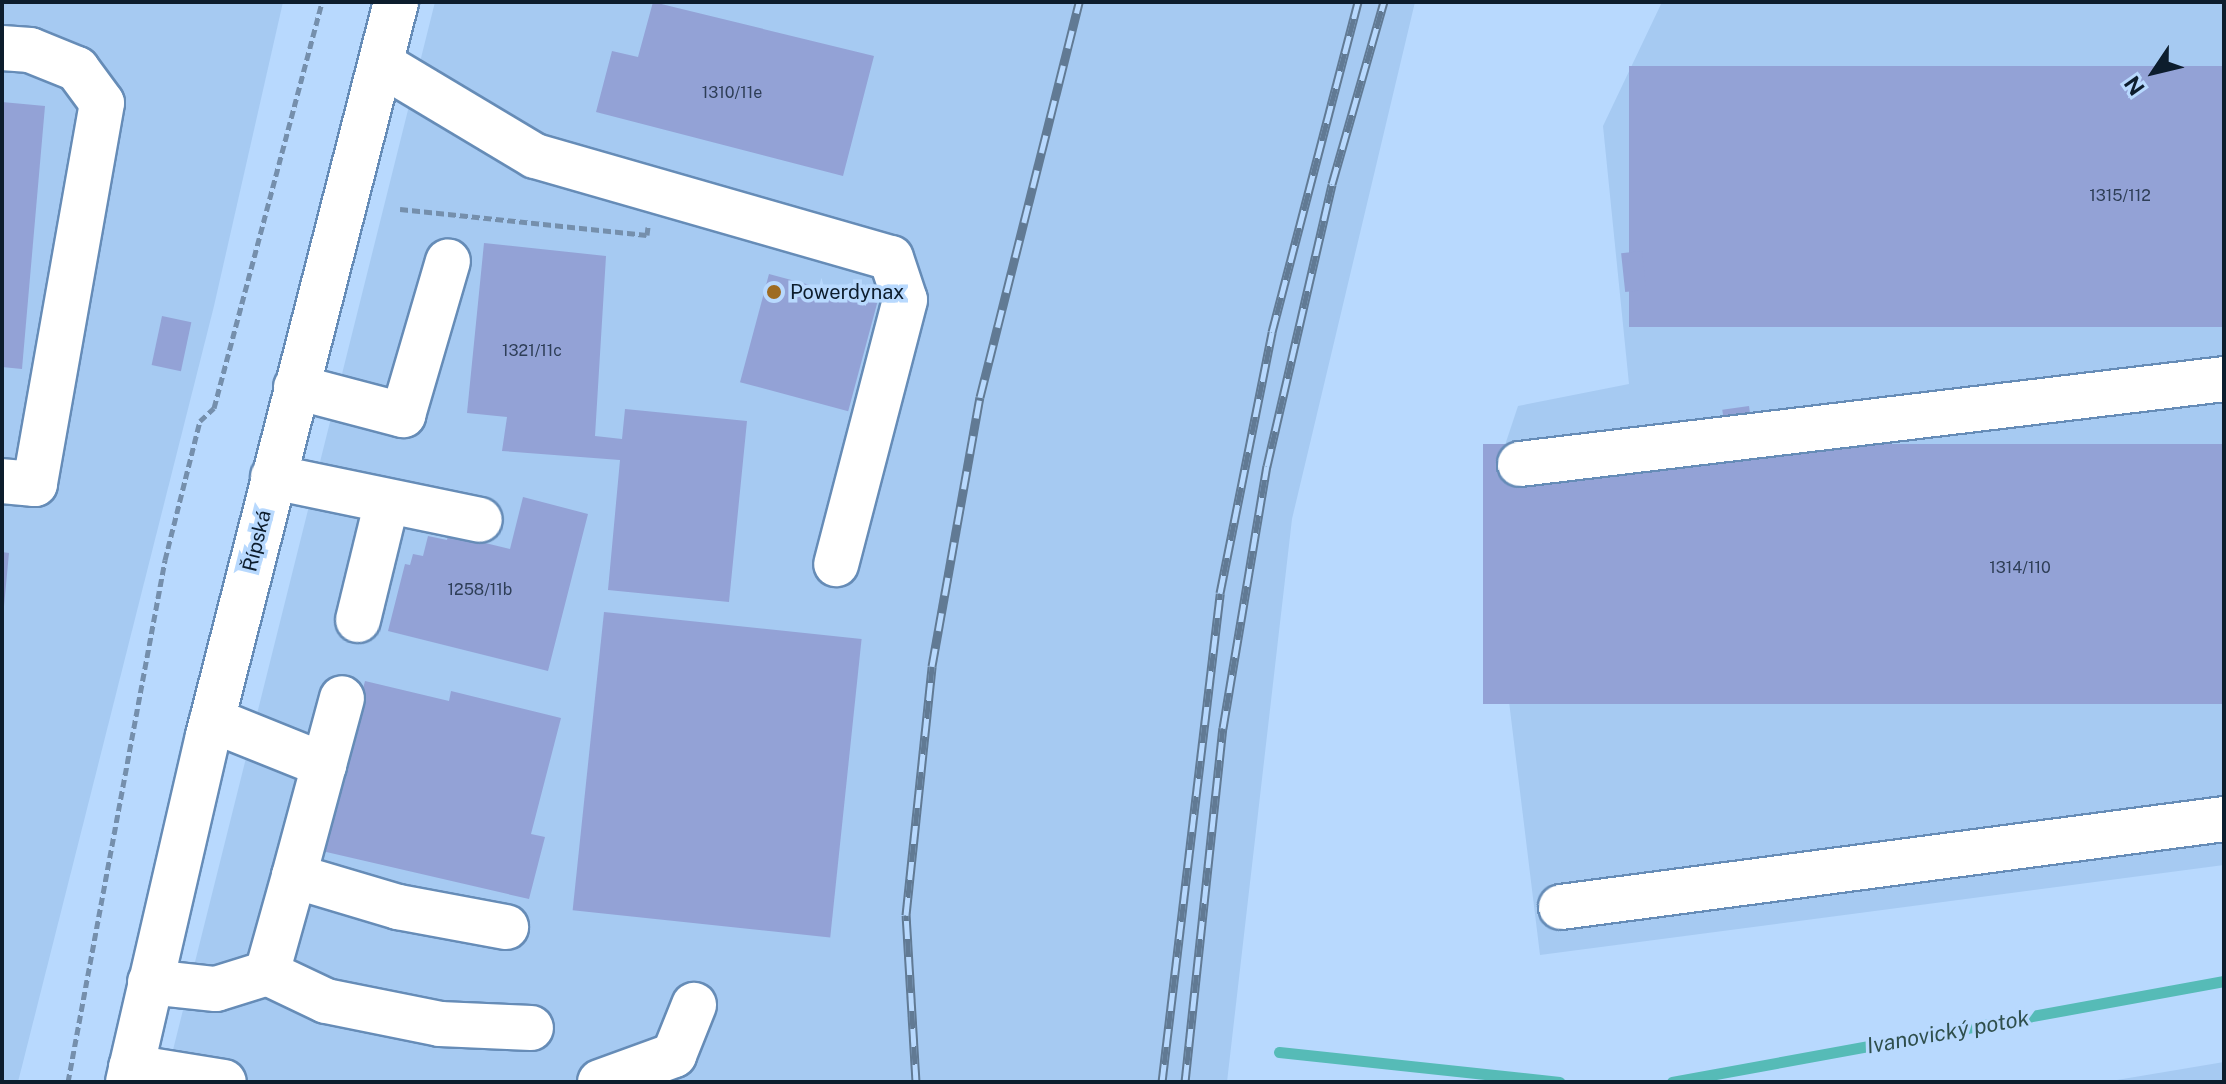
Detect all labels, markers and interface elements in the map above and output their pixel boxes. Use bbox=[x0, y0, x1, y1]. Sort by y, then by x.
north arrow bbox=[2114, 32, 2194, 112]
text: N bbox=[2119, 71, 2150, 100]
house number: 1310/11e bbox=[702, 83, 762, 103]
house number: 1315/112 bbox=[2089, 186, 2151, 206]
place label: Powerdynax bbox=[790, 280, 904, 304]
marker: Powerdynax bbox=[765, 283, 783, 301]
house number: 1321/11c bbox=[502, 341, 562, 361]
street label: Řípská bbox=[238, 508, 276, 574]
house number: 1314/110 bbox=[1989, 558, 2051, 578]
house number: 1258/11b bbox=[448, 580, 512, 600]
water label: Ivanovický potok bbox=[1865, 1005, 2031, 1059]

